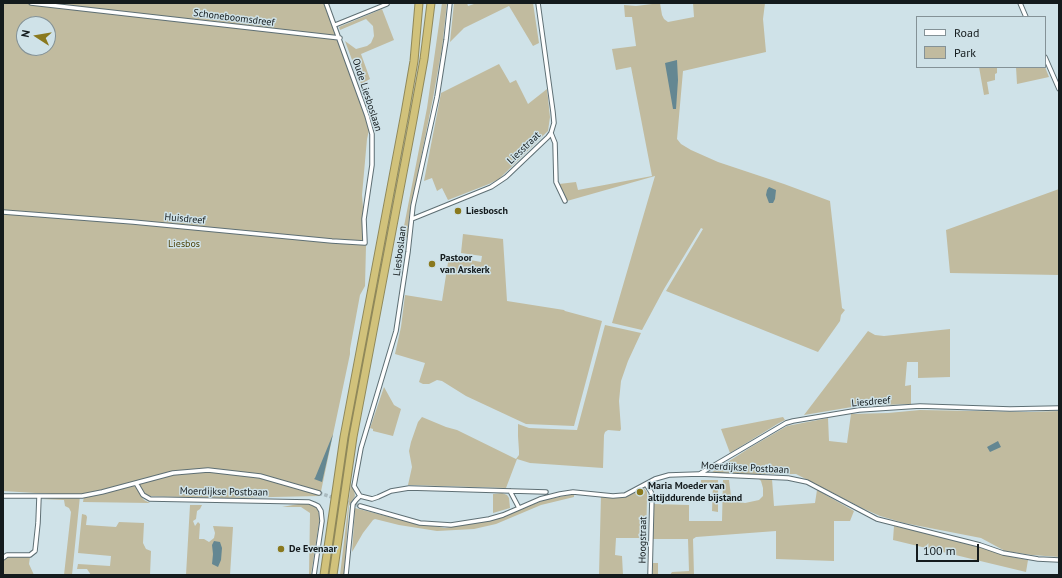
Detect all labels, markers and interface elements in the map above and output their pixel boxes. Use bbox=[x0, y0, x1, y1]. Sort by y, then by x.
street label: Schoneboomsdreef bbox=[193, 7, 275, 29]
north arrow bbox=[16, 16, 56, 56]
legend bbox=[916, 16, 1046, 68]
text: Road bbox=[954, 25, 979, 40]
text: N bbox=[18, 29, 33, 39]
text: Park bbox=[954, 45, 976, 60]
street label: Oude Liesboslaan bbox=[350, 57, 384, 133]
street label: Liesstraat bbox=[505, 129, 543, 167]
place label: Liesbosch bbox=[466, 205, 508, 217]
marker: Liesbosch bbox=[453, 206, 463, 216]
street label: Huisdreef bbox=[164, 211, 206, 227]
street label: Liesboslaan bbox=[391, 225, 409, 277]
park label: Liesbos bbox=[168, 238, 200, 250]
place label: Pastoor van Arskerk bbox=[440, 252, 490, 276]
marker: Pastoor van Arskerk bbox=[427, 259, 437, 269]
street label: Liesdreef bbox=[851, 394, 891, 410]
street label: Moerdijkse Postbaan bbox=[701, 460, 789, 476]
place label: Maria Moeder van altijddurende bijstand bbox=[648, 480, 742, 504]
street label: Moerdijkse Postbaan bbox=[180, 485, 268, 499]
marker: Maria Moeder van altijddurende bijstand bbox=[635, 487, 645, 497]
street label: Hoogstraat bbox=[637, 516, 649, 564]
scale bar bbox=[918, 536, 981, 562]
place label: De Evenaar bbox=[289, 543, 337, 555]
text: 100 m bbox=[923, 543, 956, 558]
marker: De Evenaar bbox=[276, 544, 286, 554]

